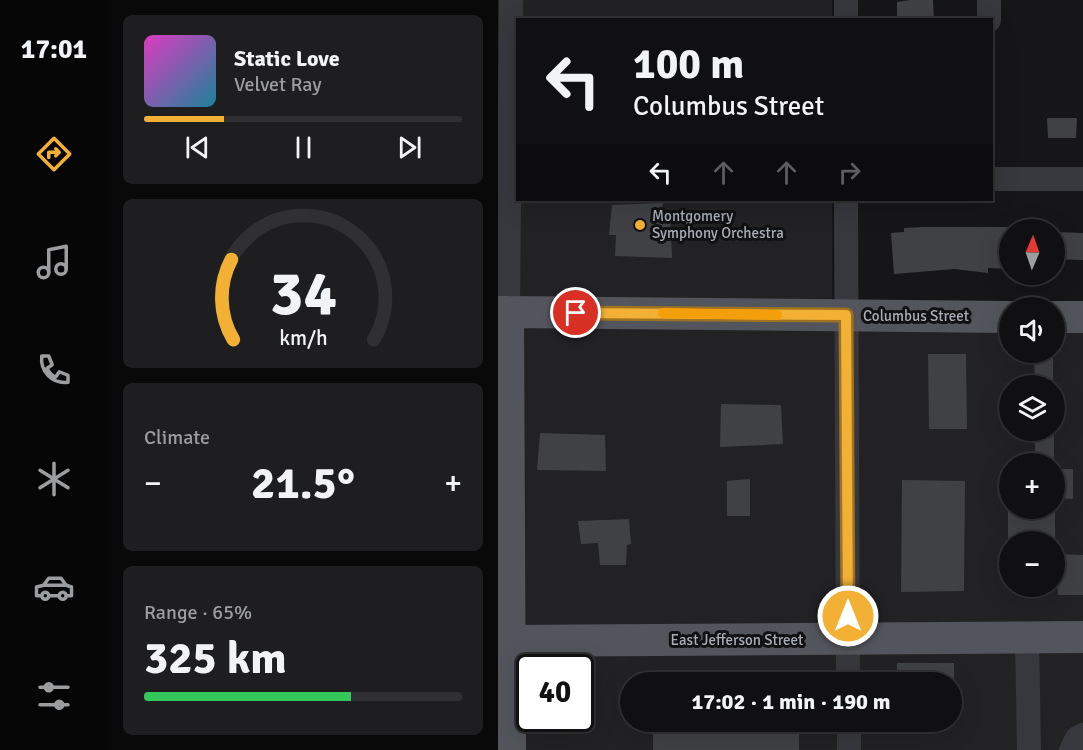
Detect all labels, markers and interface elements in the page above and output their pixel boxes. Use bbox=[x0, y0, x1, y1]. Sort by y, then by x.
text: 17:01 bbox=[21, 33, 87, 66]
text: 100 m bbox=[633, 39, 744, 90]
icon: left bbox=[534, 42, 612, 120]
text: Static Love bbox=[234, 45, 340, 72]
text: Velvet Ray bbox=[234, 72, 322, 97]
text: Columbus Street bbox=[633, 90, 824, 123]
icon: previous bbox=[181, 131, 214, 164]
icon: pause bbox=[287, 131, 320, 164]
icon: next bbox=[393, 131, 426, 164]
icon: directions bbox=[33, 133, 75, 175]
icon: left bbox=[644, 156, 677, 189]
icon: ahead bbox=[707, 156, 740, 189]
icon: ahead bbox=[770, 156, 803, 189]
icon: right bbox=[833, 156, 866, 189]
place label: Montgomery Symphony Orchestra bbox=[652, 207, 784, 242]
marker: Montgomery Symphony Orchestra bbox=[633, 218, 647, 232]
north arrow bbox=[999, 219, 1065, 285]
map controls bbox=[999, 219, 1065, 597]
icon: music bbox=[33, 241, 75, 283]
text: 34 bbox=[269, 255, 337, 332]
pin bbox=[550, 287, 601, 338]
icon: arrive bbox=[559, 296, 592, 329]
button: sound bbox=[999, 297, 1065, 363]
street label: Columbus Street bbox=[863, 307, 969, 325]
text: km/h bbox=[279, 326, 327, 352]
icon: phone bbox=[33, 349, 75, 391]
button: layers bbox=[999, 375, 1065, 441]
text: Climate bbox=[144, 425, 210, 450]
button: + bbox=[999, 453, 1065, 519]
text: 21.5° bbox=[251, 456, 355, 511]
icon: climate bbox=[33, 458, 75, 500]
text: − bbox=[144, 463, 162, 504]
text: + bbox=[444, 463, 462, 504]
button: − bbox=[999, 531, 1065, 597]
icon: car bbox=[33, 566, 75, 608]
position arrow bbox=[816, 584, 880, 648]
text: Range · 65% bbox=[144, 600, 252, 625]
text: 325 km bbox=[144, 631, 287, 686]
street label: East Jefferson Street bbox=[671, 631, 803, 649]
speed limit sign: 40 bbox=[516, 654, 594, 732]
icon: filters bbox=[33, 675, 75, 717]
text: 17:02 · 1 min · 190 m bbox=[691, 688, 891, 715]

